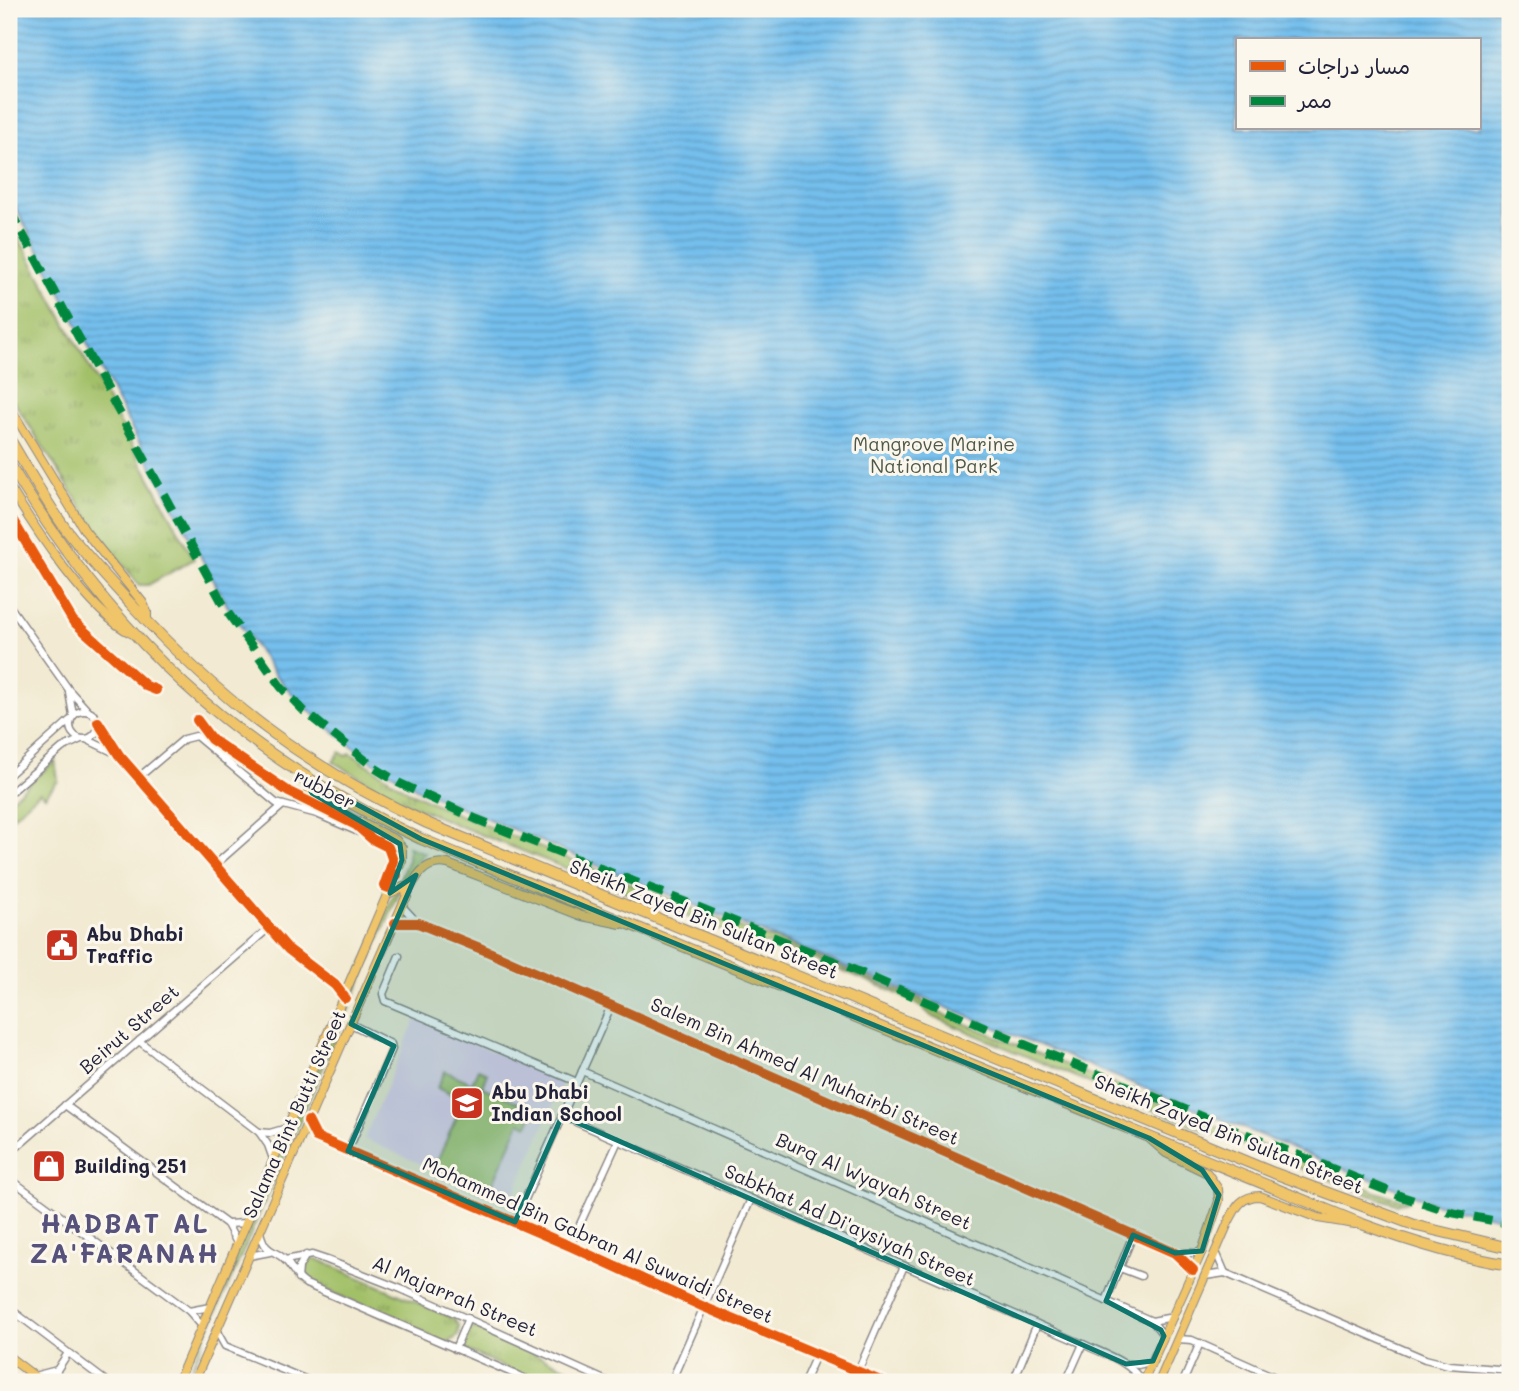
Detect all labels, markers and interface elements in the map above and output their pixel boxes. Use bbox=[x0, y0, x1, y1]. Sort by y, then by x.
legend bbox=[1236, 38, 1480, 130]
text: مسار دراجات bbox=[1298, 52, 1410, 79]
text: ممر bbox=[1296, 86, 1332, 113]
park label: Mangrove Marine National Park bbox=[853, 431, 1015, 478]
street label: rubber bbox=[290, 763, 360, 815]
street label: Sheikh Zayed Bin Sultan Street bbox=[566, 853, 842, 984]
place label: Abu Dhabi Traffic bbox=[86, 921, 184, 968]
public building icon: Abu Dhabi Traffic bbox=[43, 926, 81, 964]
street label: Beirut Street bbox=[74, 978, 184, 1079]
street label: Salem Bin Ahmed Al Muhairbi Street bbox=[647, 991, 963, 1150]
street label: Salama Bint Butti Street bbox=[236, 1005, 351, 1222]
street label: Sheikh Zayed Bin Sultan Street bbox=[1091, 1068, 1367, 1199]
place label: Abu Dhabi Indian School bbox=[491, 1079, 622, 1126]
school or university icon: Abu Dhabi Indian School bbox=[448, 1084, 486, 1122]
street label: Burq Al Wyayah Street bbox=[773, 1126, 976, 1235]
shop icon: Building 251 bbox=[30, 1147, 68, 1185]
street label: Mohammed Bin Gabran Al Suwaidi Street bbox=[419, 1151, 777, 1328]
place label: Building 251 bbox=[74, 1153, 187, 1178]
street label: Sabkhat Ad Di'aysiyah Street bbox=[721, 1158, 979, 1291]
district label: HADBAT AL ZA'FARANAH bbox=[30, 1206, 220, 1270]
street label: Al Majarrah Street bbox=[369, 1249, 542, 1342]

